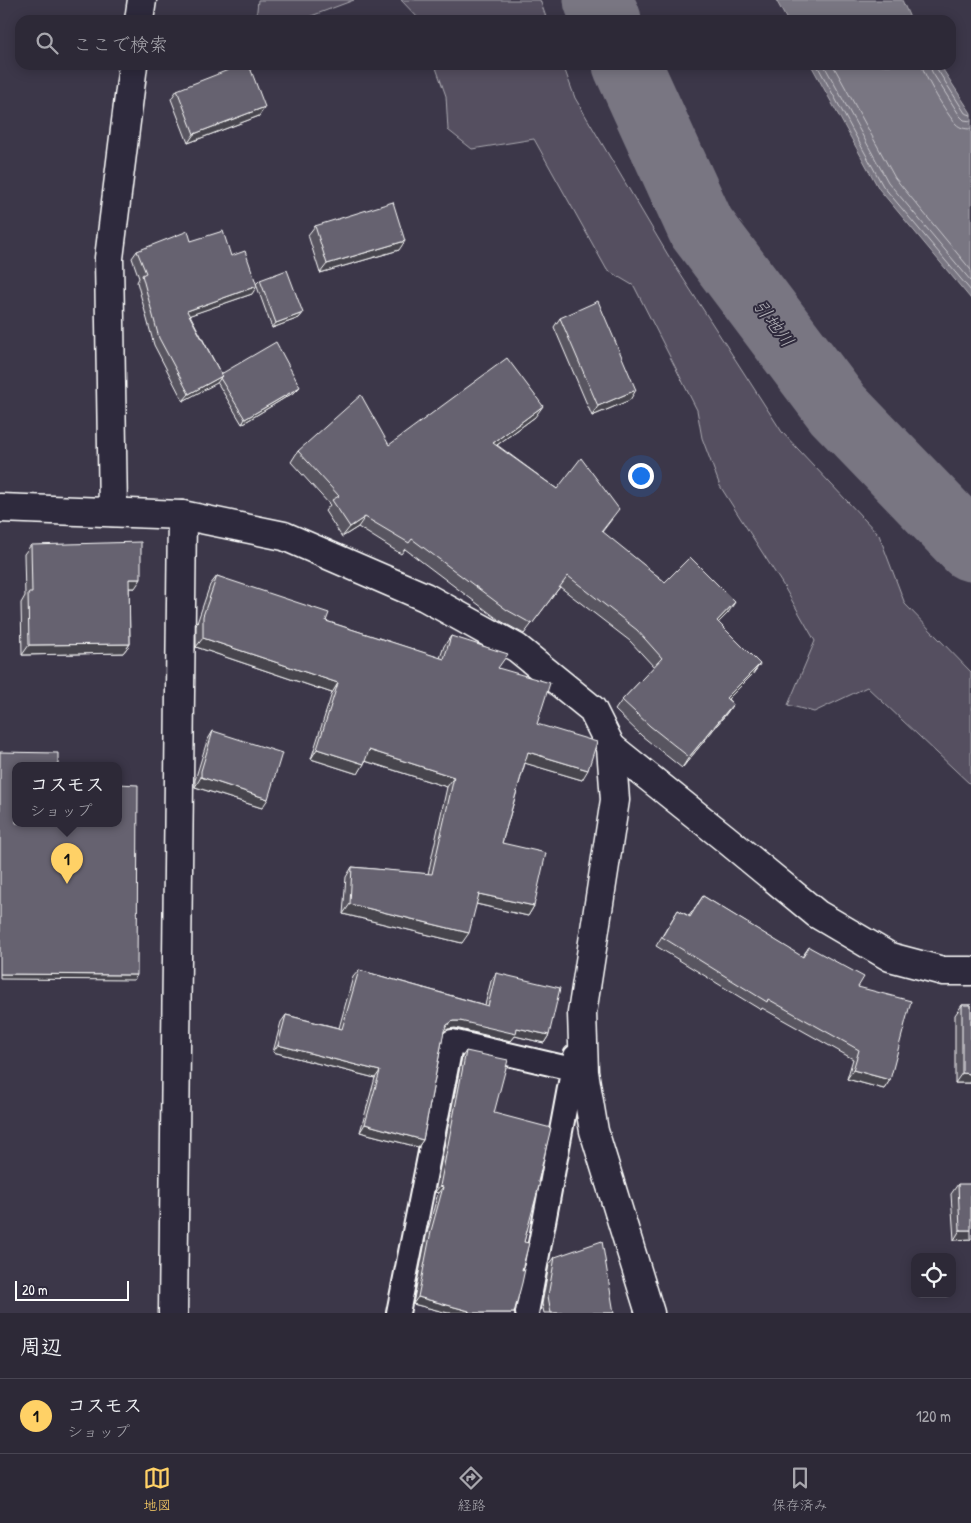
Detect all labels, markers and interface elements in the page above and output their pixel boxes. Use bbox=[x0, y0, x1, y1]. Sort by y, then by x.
search box bbox=[15, 15, 956, 70]
icon: search bbox=[33, 29, 61, 57]
text: ここで検索 bbox=[73, 31, 168, 57]
water label: 引地川 bbox=[748, 294, 800, 352]
your location bbox=[628, 463, 654, 489]
popup bbox=[12, 762, 122, 827]
text: コスモス bbox=[29, 771, 105, 797]
text: ショップ bbox=[29, 799, 93, 821]
pin: 1 bbox=[51, 843, 83, 884]
map controls bbox=[911, 1253, 956, 1298]
button: locate bbox=[911, 1253, 956, 1298]
scale bar bbox=[15, 1278, 129, 1301]
text: 20 m bbox=[22, 1280, 48, 1299]
text: 周辺 bbox=[20, 1332, 62, 1361]
text: コスモス bbox=[67, 1392, 142, 1418]
text: 1 bbox=[33, 1405, 39, 1427]
text: 120 m bbox=[916, 1405, 951, 1427]
text: ショップ bbox=[67, 1420, 130, 1442]
tab: 地図 bbox=[143, 1464, 171, 1514]
tab: 経路 bbox=[457, 1464, 485, 1514]
tab: 保存済み bbox=[772, 1464, 828, 1514]

